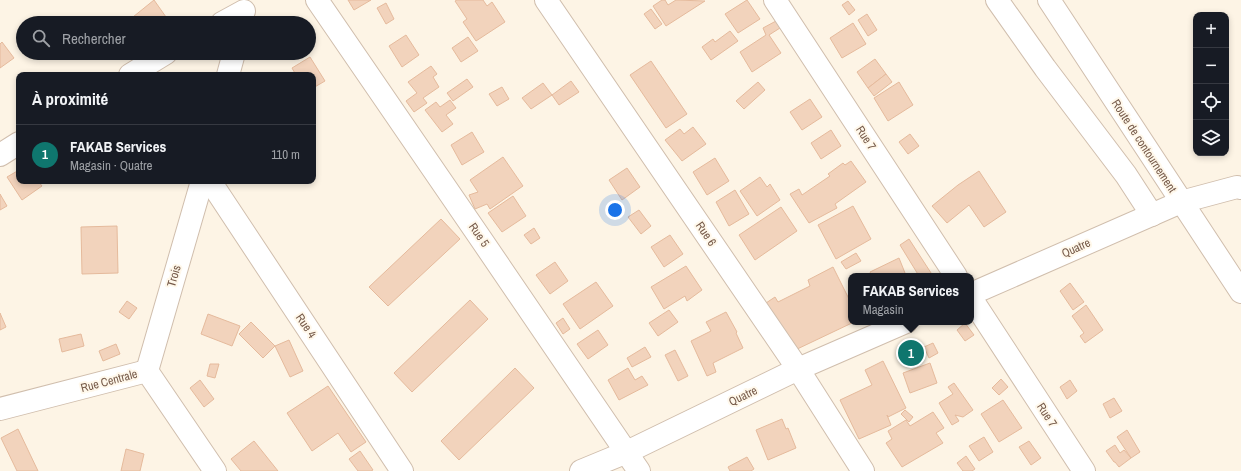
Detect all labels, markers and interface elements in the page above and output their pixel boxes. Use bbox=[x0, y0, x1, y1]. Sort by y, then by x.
map controls bbox=[1193, 12, 1229, 156]
button: + bbox=[1193, 12, 1229, 48]
search box bbox=[16, 16, 316, 60]
icon: search bbox=[30, 27, 52, 49]
text: Rechercher bbox=[62, 28, 126, 49]
button: − bbox=[1193, 48, 1229, 84]
button: locate bbox=[1193, 84, 1229, 120]
text: À proximité bbox=[32, 87, 108, 110]
street label: Route de contournement bbox=[1108, 96, 1180, 196]
button: layers bbox=[1193, 120, 1229, 156]
street label: Rue 7 bbox=[852, 123, 880, 154]
text: FAKAB Services bbox=[70, 136, 166, 157]
text: 1 bbox=[42, 146, 48, 163]
text: 110 m bbox=[271, 146, 300, 163]
text: Magasin · Quatre bbox=[70, 157, 152, 174]
your location bbox=[605, 200, 625, 220]
street label: Rue 6 bbox=[692, 219, 720, 249]
street label: Rue 5 bbox=[465, 220, 493, 251]
street label: Quatre bbox=[1059, 235, 1093, 261]
street label: Trois bbox=[163, 263, 185, 289]
popup bbox=[848, 273, 974, 325]
text: FAKAB Services bbox=[863, 280, 959, 301]
text: Magasin bbox=[863, 301, 904, 318]
street label: Rue 4 bbox=[292, 311, 320, 342]
pin: 1 bbox=[898, 338, 924, 368]
street label: Rue Centrale bbox=[79, 366, 139, 396]
street label: Quatre bbox=[726, 382, 760, 410]
street label: Rue 7 bbox=[1033, 400, 1061, 431]

